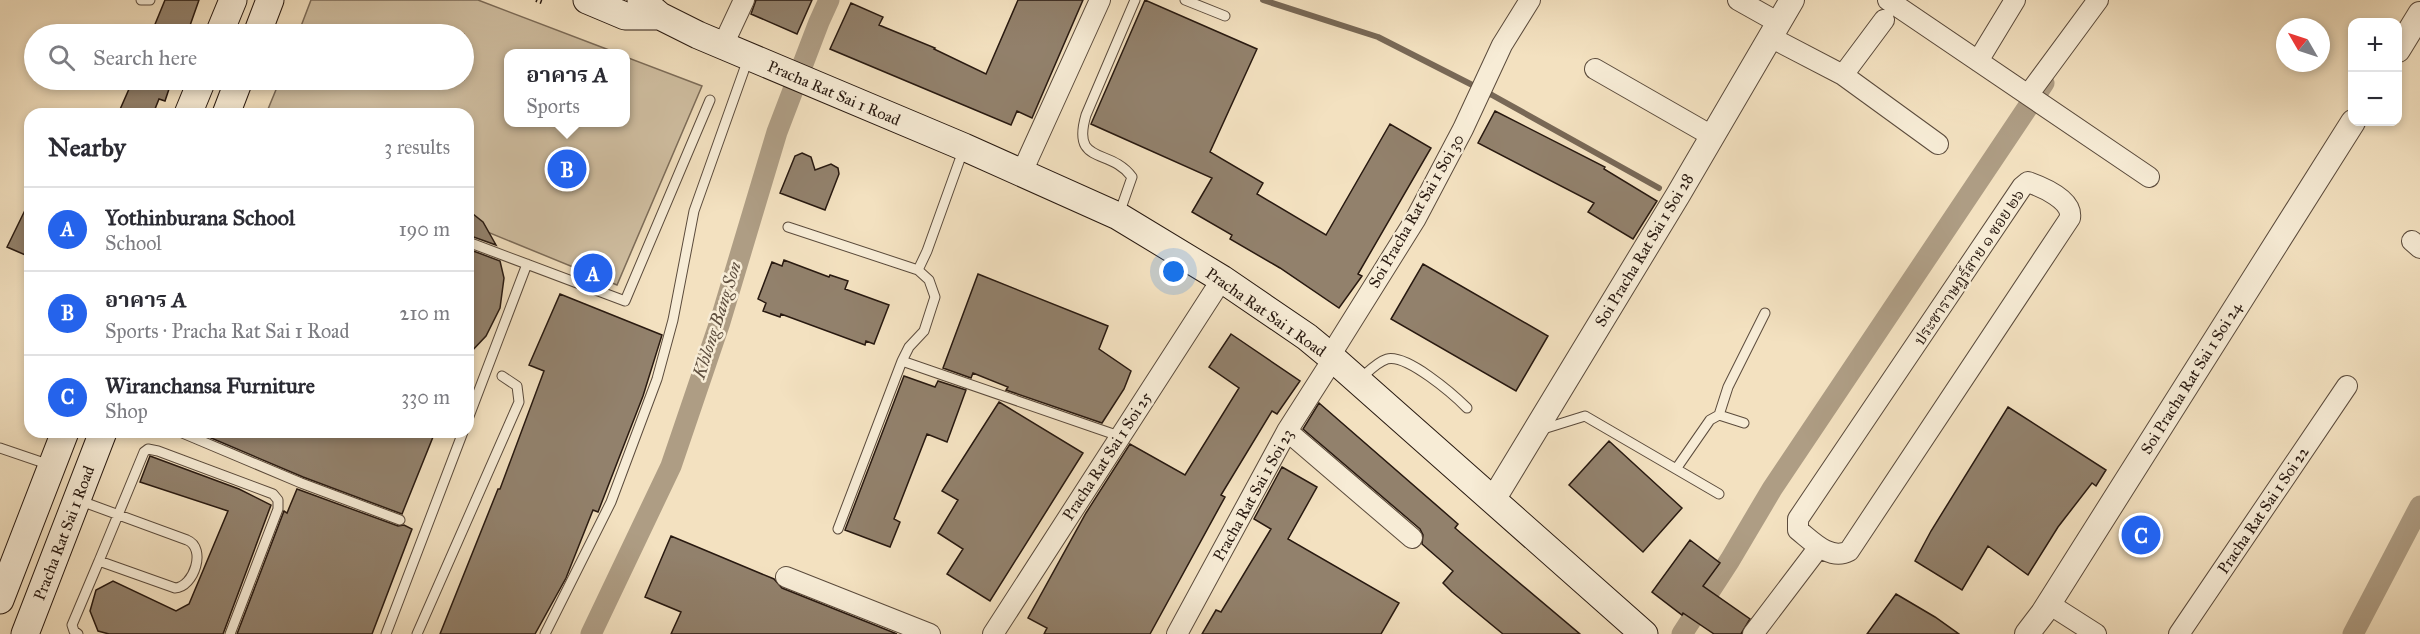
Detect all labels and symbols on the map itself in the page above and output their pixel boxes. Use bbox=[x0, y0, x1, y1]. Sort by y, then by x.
north arrow bbox=[2276, 18, 2330, 72]
street label: Pracha Rat Sai 1 Road bbox=[765, 56, 903, 130]
street label: Soi Pracha Rat Sai 1 Soi 30 bbox=[1364, 131, 1468, 291]
pin: B bbox=[548, 146, 586, 192]
street label: Soi Pracha Rat Sai 1 Soi 28 bbox=[1591, 170, 1697, 330]
street label: ประชาราษฎร์สาย ๑ ซอย ๒๖ bbox=[1910, 186, 2028, 348]
pin: A bbox=[574, 250, 612, 296]
your location bbox=[1159, 257, 1188, 286]
water label: Khlong Bang Son bbox=[687, 258, 746, 382]
street label: Pracha Rat Sai 1 Road bbox=[1202, 263, 1330, 361]
street label: Soi Pracha Rat Sai 1 Soi 24 bbox=[2136, 298, 2246, 458]
street label: Pracha Rat Sai 1 Soi 25 bbox=[1059, 388, 1156, 524]
street label: Pracha Rat Sai 1 Soi 23 bbox=[1209, 426, 1297, 564]
street label: Pracha Rat Sai 1 Soi 22 bbox=[2213, 443, 2313, 577]
street label: Pracha Rat Sai 1 Road bbox=[30, 463, 98, 603]
pin: C bbox=[2122, 512, 2160, 558]

